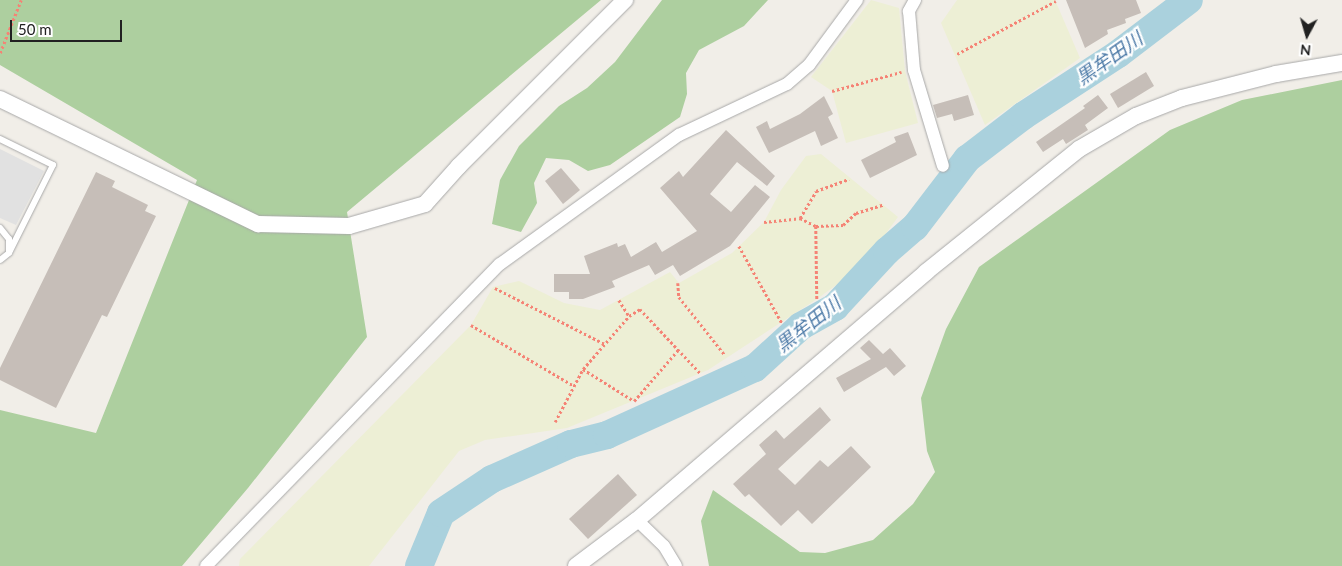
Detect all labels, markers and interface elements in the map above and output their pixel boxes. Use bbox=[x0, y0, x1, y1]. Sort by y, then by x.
scale bar bbox=[12, 10, 125, 42]
north arrow bbox=[1282, 10, 1332, 60]
text: 50 m bbox=[18, 20, 52, 38]
water label: 黒牟田川 bbox=[1071, 27, 1147, 89]
text: N bbox=[1299, 41, 1312, 59]
water label: 黒牟田川 bbox=[771, 292, 845, 356]

